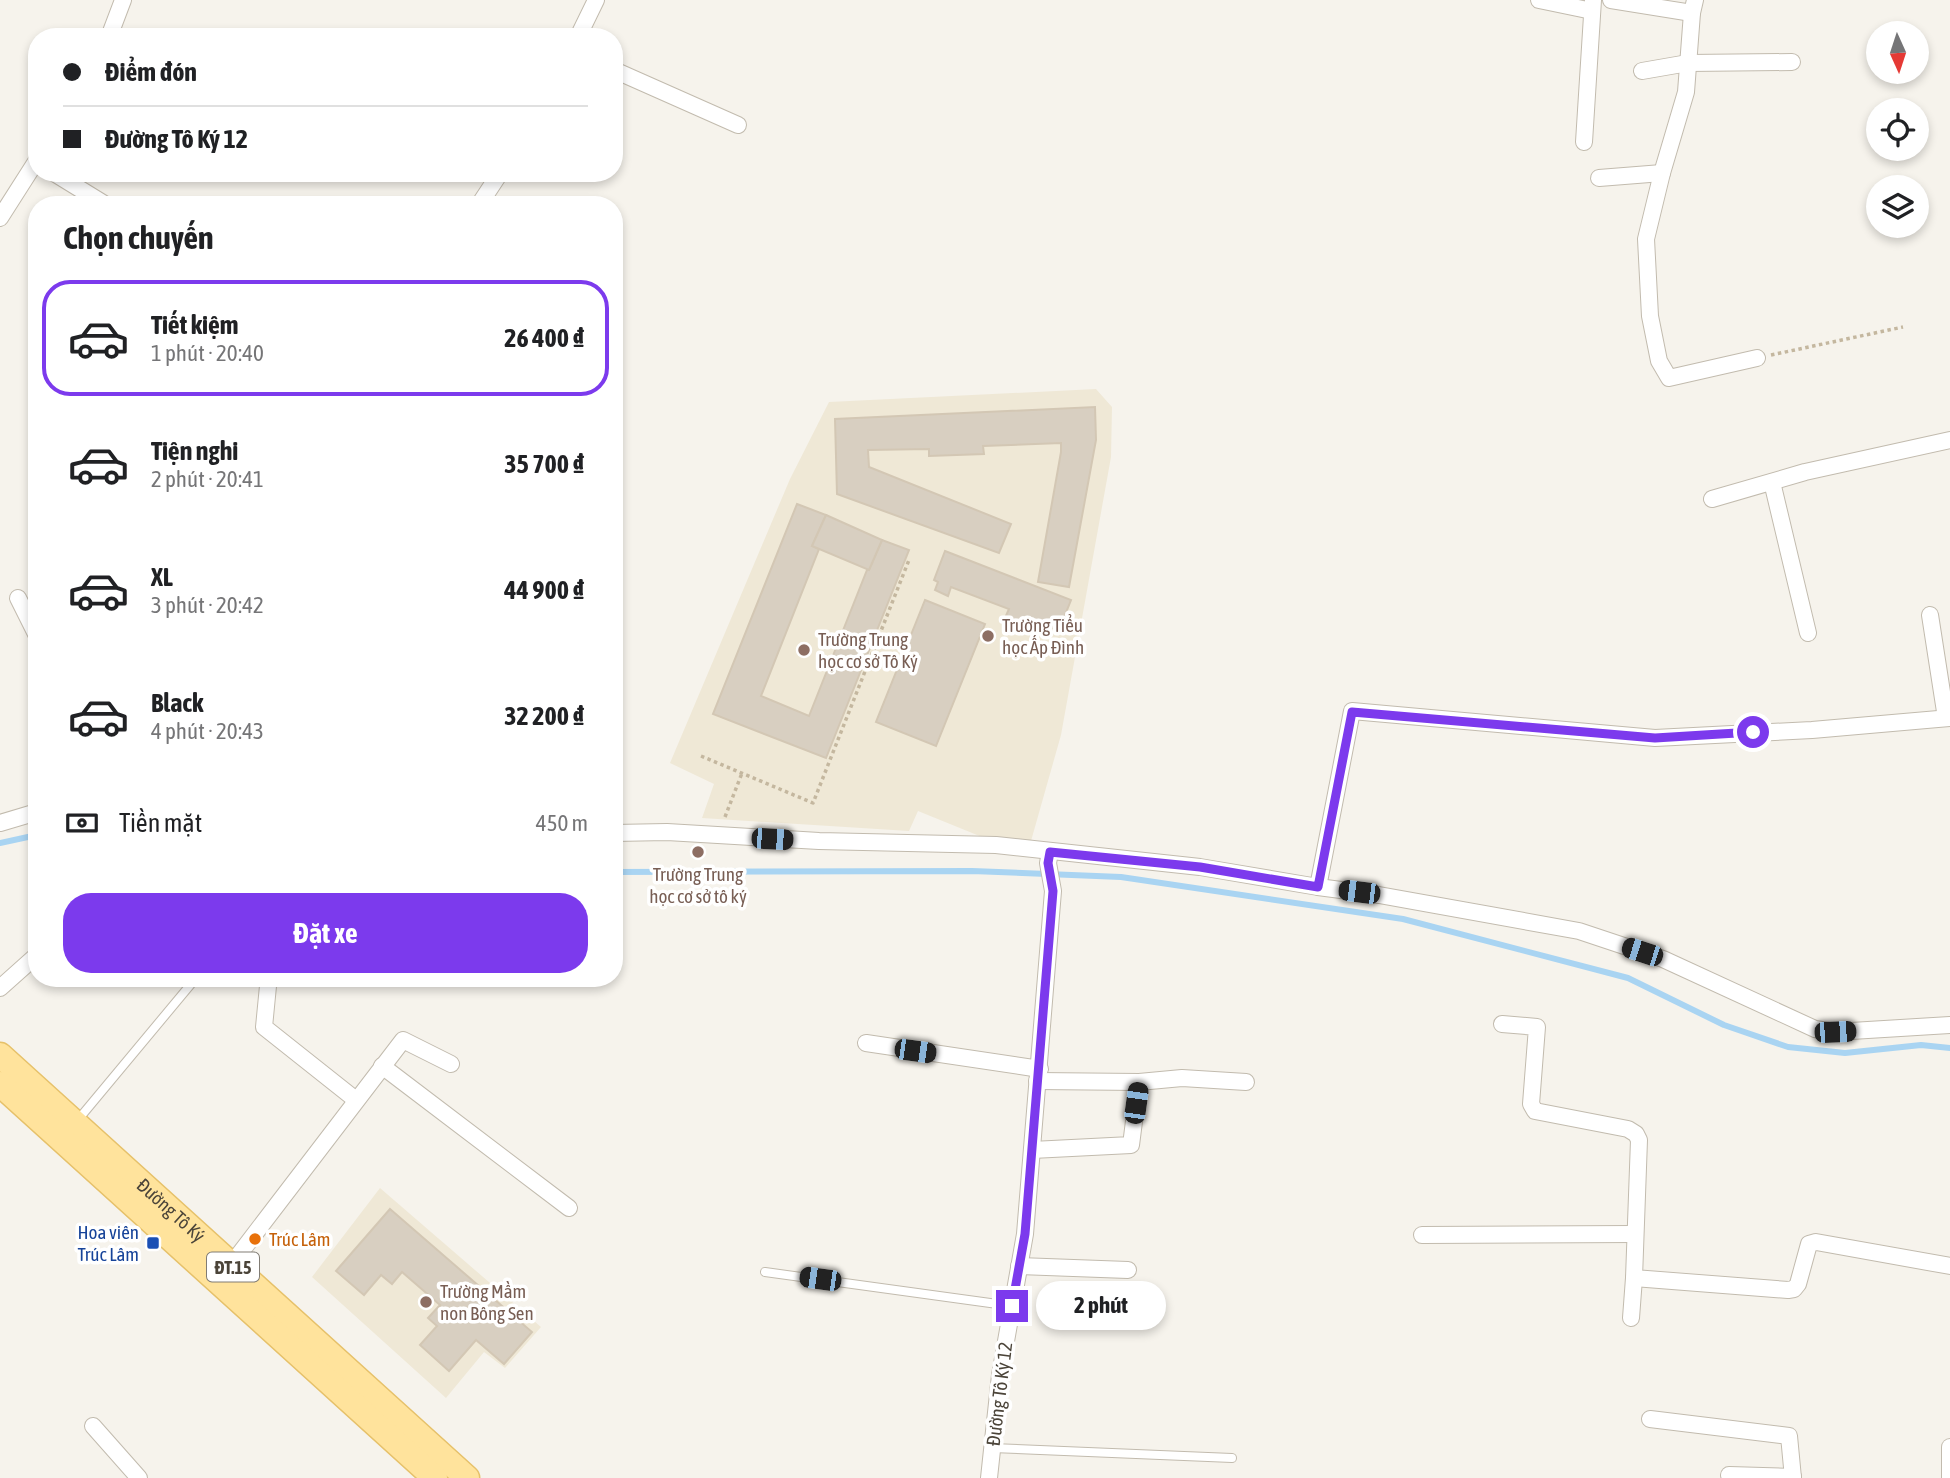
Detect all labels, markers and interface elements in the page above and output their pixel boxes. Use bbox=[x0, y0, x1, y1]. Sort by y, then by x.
north arrow bbox=[1866, 21, 1928, 84]
map controls bbox=[1866, 21, 1929, 238]
text: Điểm đón bbox=[105, 57, 197, 87]
button: locate bbox=[1866, 98, 1929, 161]
text: Đường Tô Ký 12 bbox=[105, 124, 248, 154]
button: layers bbox=[1866, 175, 1929, 238]
text: Chọn chuyến bbox=[63, 219, 214, 256]
icon: car bbox=[67, 307, 130, 370]
text: Tiết kiệm bbox=[151, 310, 239, 340]
text: 26 400 ₫ bbox=[504, 323, 584, 353]
text: 1 phút · 20:40 bbox=[151, 340, 264, 366]
icon: car bbox=[67, 433, 130, 496]
text: Tiện nghi bbox=[151, 436, 238, 466]
text: 35 700 ₫ bbox=[504, 449, 584, 479]
text: 2 phút · 20:41 bbox=[151, 466, 264, 492]
icon: car bbox=[67, 559, 130, 622]
text: XL bbox=[151, 562, 173, 592]
text: 44 900 ₫ bbox=[504, 575, 584, 605]
text: 3 phút · 20:42 bbox=[151, 592, 264, 618]
place label: Trường Tiểu học Ấp Đình bbox=[1002, 614, 1084, 658]
place label: Trường Trung học cơ sở Tô Ký bbox=[818, 628, 918, 672]
marker: Trường Tiểu học Ấp Đình bbox=[980, 628, 996, 644]
marker: Trường Trung học cơ sở Tô Ký bbox=[796, 642, 812, 658]
icon: car bbox=[67, 685, 130, 748]
text: Black bbox=[151, 688, 203, 718]
text: 32 200 ₫ bbox=[504, 701, 584, 731]
route start bbox=[1737, 716, 1769, 748]
text: 4 phút · 20:43 bbox=[151, 718, 264, 744]
icon: cash bbox=[63, 804, 101, 842]
text: Tiền mặt bbox=[119, 808, 202, 838]
text: 450 m bbox=[536, 810, 588, 836]
car bbox=[751, 827, 794, 851]
marker: Trường Trung học cơ sở tô ký bbox=[690, 844, 706, 860]
place label: Trường Trung học cơ sở tô ký bbox=[649, 863, 747, 907]
car bbox=[1337, 879, 1382, 905]
button: Đặt xe bbox=[63, 893, 588, 973]
car bbox=[1619, 936, 1666, 968]
car bbox=[1814, 1021, 1857, 1043]
car bbox=[893, 1038, 938, 1064]
car bbox=[1123, 1081, 1150, 1125]
street label: Đường Tô Ký bbox=[133, 1174, 210, 1247]
place label: Hoa viên Trúc Lâm bbox=[78, 1221, 139, 1265]
place label: Trúc Lâm bbox=[269, 1228, 330, 1250]
marker: Trúc Lâm bbox=[247, 1231, 263, 1247]
marker: Hoa viên Trúc Lâm bbox=[145, 1235, 161, 1251]
road number: ĐT.15 bbox=[207, 1252, 259, 1282]
car bbox=[798, 1266, 843, 1292]
place label: Trường Mầm non Bông Sen bbox=[440, 1280, 534, 1324]
callout: 2 phút bbox=[1036, 1282, 1166, 1330]
route end bbox=[996, 1290, 1028, 1322]
text: 2 phút bbox=[1074, 1292, 1128, 1318]
marker: Trường Mầm non Bông Sen bbox=[418, 1294, 434, 1310]
street label: Đường Tô Ký 12 bbox=[982, 1341, 1016, 1447]

